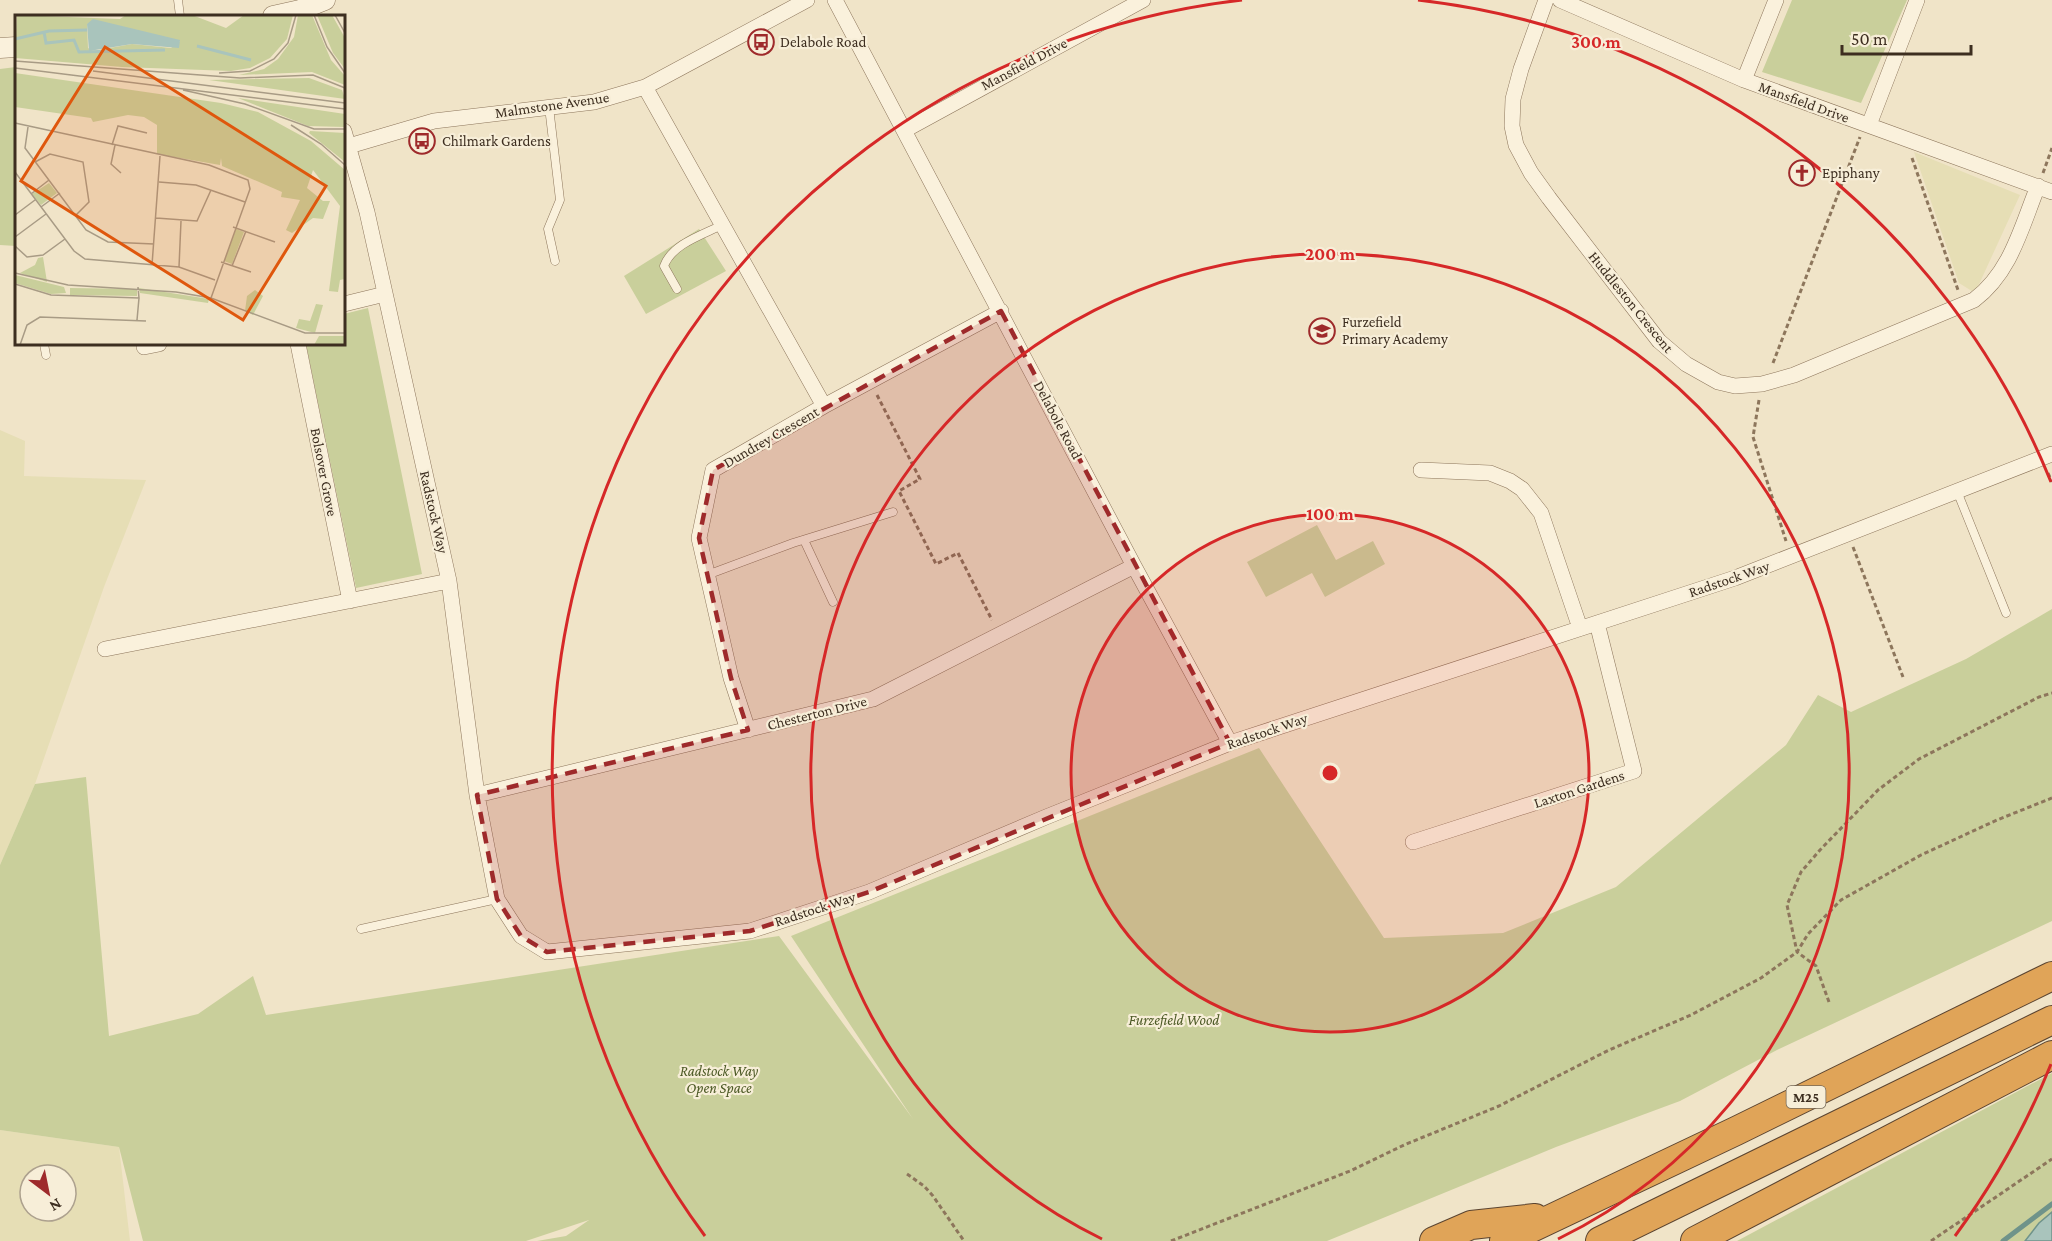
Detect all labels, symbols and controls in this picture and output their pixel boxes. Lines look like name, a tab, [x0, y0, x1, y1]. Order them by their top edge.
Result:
inset map	[15, 15, 345, 345]
scale bar	[1842, 18, 1971, 56]
bus stop icon: Delabole Road	[746, 27, 776, 57]
text: 50 m	[1851, 29, 1888, 49]
text: 300 m	[1571, 32, 1621, 52]
place label: Delabole Road	[780, 34, 866, 50]
street label: Mansfield Drive	[978, 34, 1070, 93]
street label: Mansfield Drive	[1757, 78, 1852, 126]
street label: Malmstone Avenue	[494, 89, 611, 121]
bus stop icon: Chilmark Gardens	[407, 126, 437, 156]
place label: Chilmark Gardens	[442, 133, 551, 149]
church icon: Epiphany	[1787, 158, 1817, 188]
place label: Epiphany	[1822, 165, 1880, 182]
text: 200 m	[1305, 244, 1356, 264]
street label: Huddleston Crescent	[1585, 248, 1677, 357]
place label: Furzefield Primary Academy	[1342, 314, 1448, 348]
school or university icon: Furzefield Primary Academy	[1307, 316, 1337, 346]
street label: Delabole Road	[1031, 378, 1085, 462]
street label: Dundrey Crescent	[721, 403, 823, 472]
street label: Bolsover Grove	[308, 426, 340, 518]
street label: Radstock Way	[416, 469, 451, 555]
text: 100 m	[1306, 504, 1354, 524]
street label: Radstock Way	[1687, 558, 1772, 601]
street label: Chesterton Drive	[766, 693, 869, 733]
street label: Radstock Way	[1225, 710, 1310, 753]
centre of rings	[1320, 763, 1340, 783]
street label: Laxton Gardens	[1532, 767, 1626, 811]
street label: Radstock Way	[772, 888, 858, 931]
park label: Furzefield Wood	[1129, 1012, 1220, 1029]
park label: Radstock Way Open Space	[680, 1063, 758, 1097]
road number: M25	[1786, 1086, 1826, 1108]
north arrow	[18, 1163, 78, 1223]
text: N	[46, 1195, 65, 1215]

